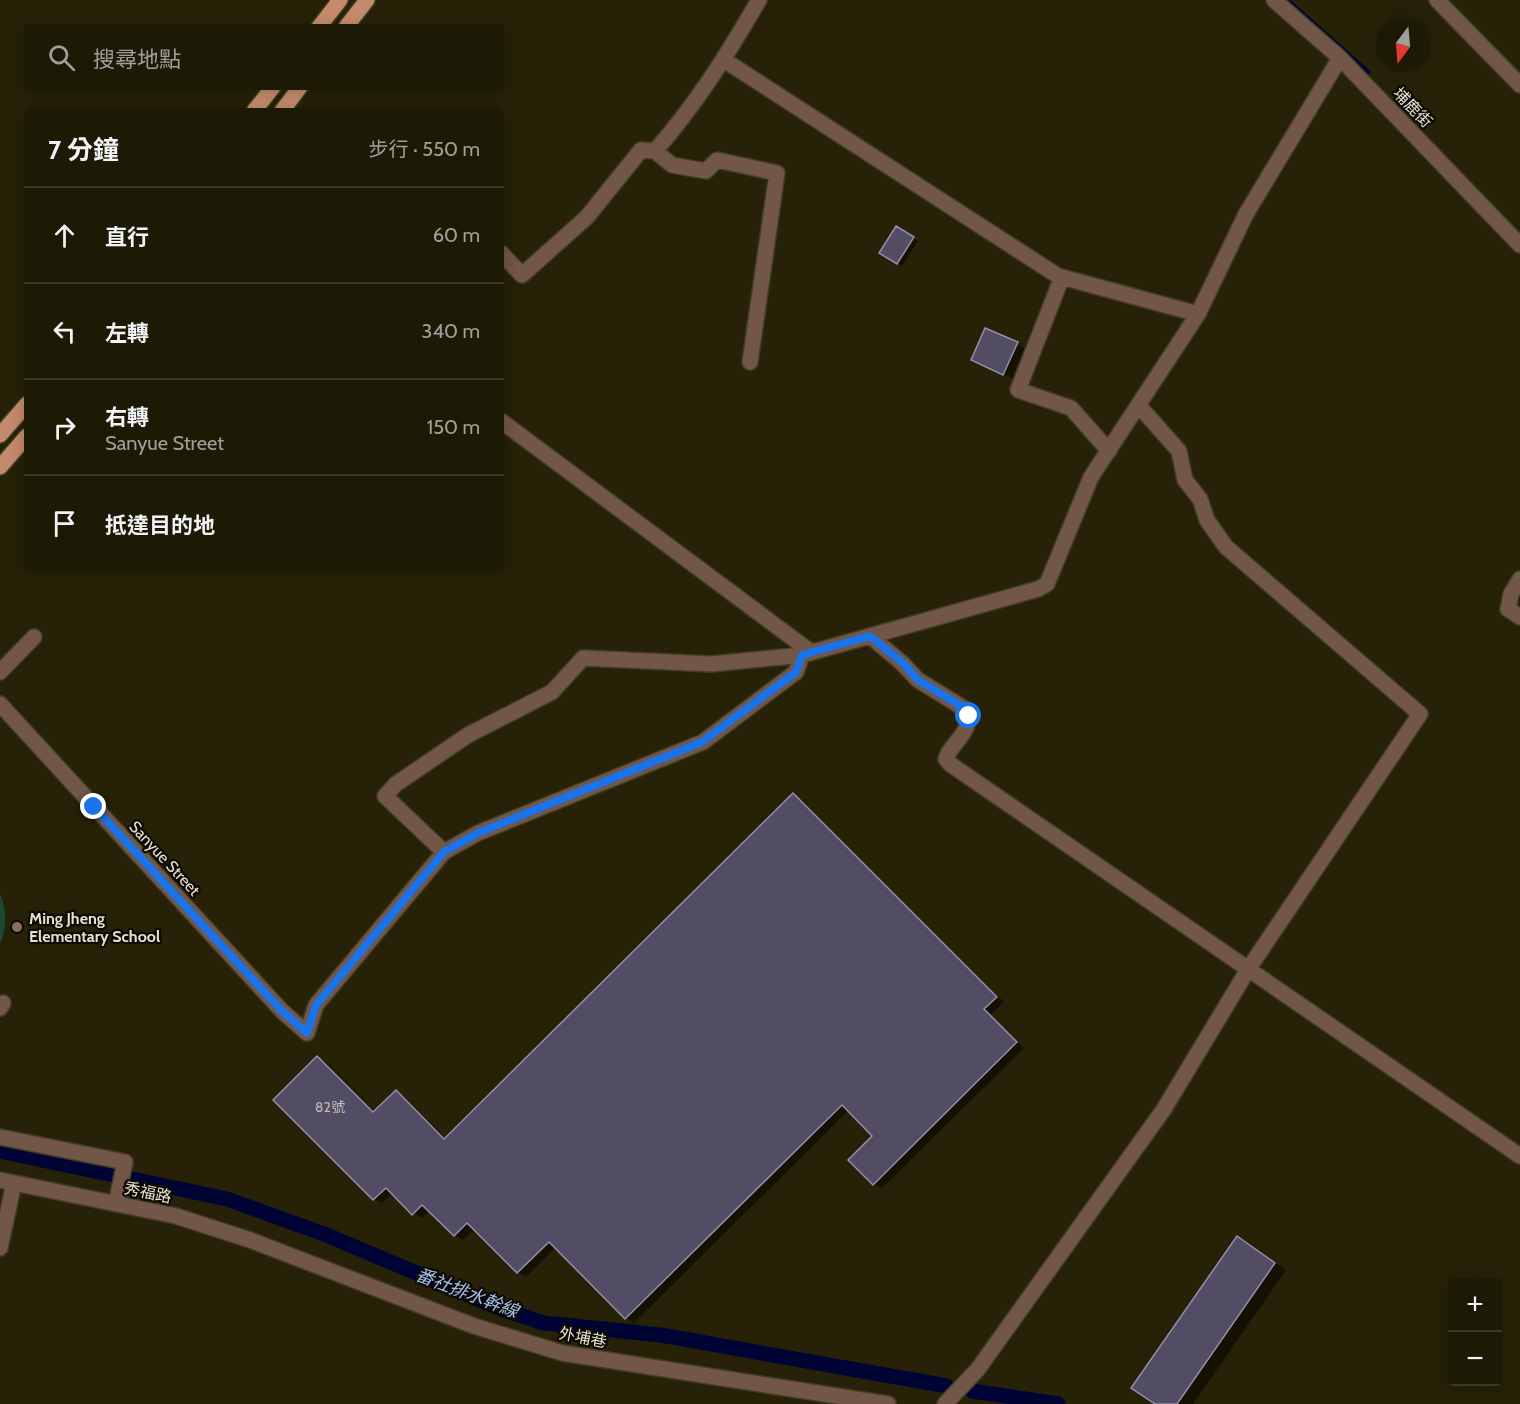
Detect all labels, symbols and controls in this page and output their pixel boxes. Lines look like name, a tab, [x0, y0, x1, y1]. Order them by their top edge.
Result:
north arrow	[1376, 18, 1430, 72]
search box	[24, 24, 504, 90]
icon: search	[45, 41, 78, 74]
text: 搜尋地點	[93, 46, 181, 73]
street label: 埔鹿街	[1389, 83, 1436, 131]
text: 7 分鐘	[48, 134, 119, 166]
text: 步行 · 550 m	[369, 137, 480, 161]
icon: ahead	[48, 219, 81, 252]
text: 60 m	[433, 223, 480, 247]
text: 直行	[105, 224, 149, 251]
icon: left	[48, 315, 81, 348]
text: 340 m	[422, 319, 480, 343]
text: 左轉	[105, 320, 149, 347]
text: 右轉	[105, 404, 149, 431]
icon: right	[48, 411, 81, 444]
text: 150 m	[427, 415, 480, 439]
text: Sanyue Street	[105, 431, 224, 455]
icon: arrive	[48, 507, 81, 540]
text: 抵達目的地	[105, 512, 215, 539]
route start	[955, 702, 981, 728]
route end	[80, 793, 106, 819]
street label: Sanyue Street	[125, 817, 204, 900]
place label: Ming Jheng Elementary School	[29, 909, 160, 946]
marker: Ming Jheng Elementary School	[10, 920, 24, 934]
house number: 82號	[315, 1098, 345, 1116]
street label: 秀福路	[122, 1178, 173, 1207]
water label: 番社排水幹線	[413, 1263, 523, 1323]
map controls	[1448, 1278, 1502, 1386]
button: +	[1448, 1278, 1502, 1332]
street label: 外埔巷	[558, 1324, 608, 1351]
button: −	[1448, 1332, 1502, 1386]

